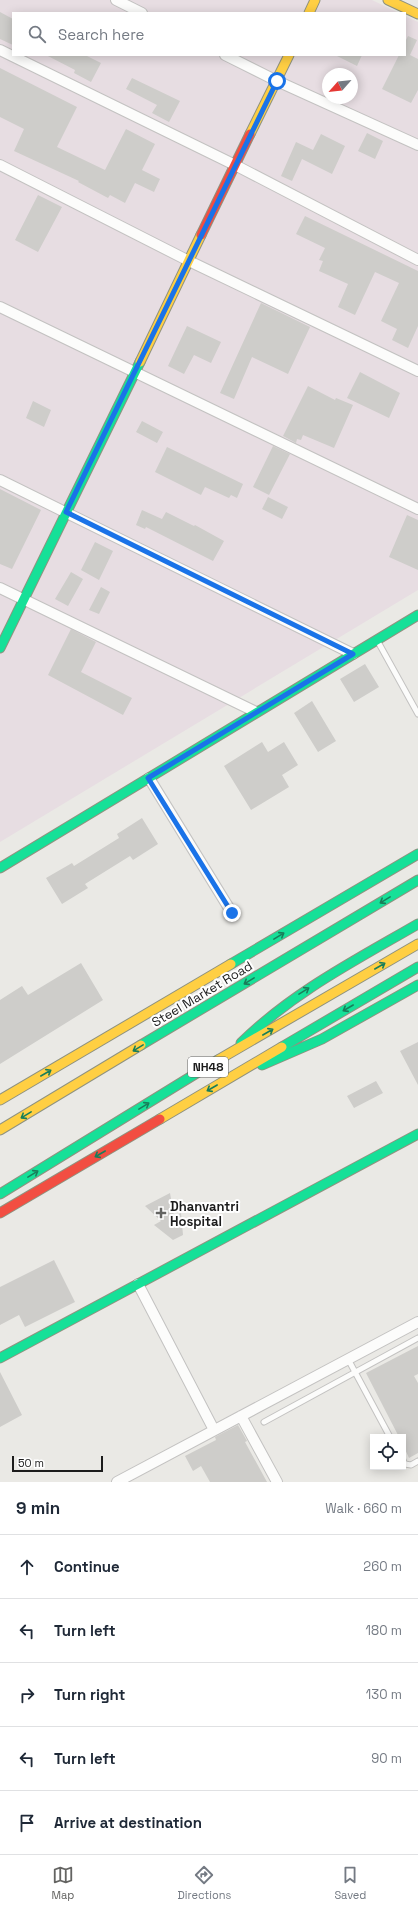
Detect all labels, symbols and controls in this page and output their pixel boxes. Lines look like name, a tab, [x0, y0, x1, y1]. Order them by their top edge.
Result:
search box	[12, 12, 406, 56]
icon: search	[26, 23, 48, 45]
text: Search here	[58, 25, 144, 44]
north arrow	[322, 68, 358, 104]
route start	[268, 72, 286, 90]
one-way arrow	[379, 896, 391, 904]
route end	[223, 904, 241, 922]
one-way arrow	[273, 932, 285, 940]
street label: Steel Market Road	[149, 957, 255, 1031]
one-way arrow	[374, 962, 386, 970]
one-way arrow	[243, 978, 255, 986]
one-way arrow	[298, 987, 309, 995]
one-way arrow	[342, 1005, 354, 1013]
one-way arrow	[262, 1027, 274, 1035]
one-way arrow	[132, 1045, 144, 1053]
road number: NH48	[188, 1057, 228, 1077]
one-way arrow	[40, 1068, 52, 1076]
one-way arrow	[206, 1085, 218, 1093]
one-way arrow	[138, 1102, 149, 1110]
one-way arrow	[20, 1111, 32, 1119]
one-way arrow	[94, 1150, 106, 1158]
one-way arrow	[27, 1169, 39, 1177]
place label: Dhanvantri Hospital	[170, 1198, 239, 1230]
marker: Dhanvantri Hospital	[155, 1207, 167, 1219]
map controls	[370, 1434, 406, 1470]
button: locate	[370, 1434, 406, 1470]
scale bar	[12, 1454, 103, 1473]
text: 50 m	[18, 1456, 44, 1470]
text: 9 min	[16, 1497, 60, 1519]
text: Walk · 660 m	[325, 1500, 402, 1517]
icon: ahead	[16, 1556, 38, 1578]
text: Continue	[54, 1557, 120, 1576]
text: 260 m	[363, 1558, 402, 1575]
icon: left	[16, 1620, 38, 1642]
text: Turn left	[54, 1621, 116, 1640]
text: 180 m	[366, 1622, 402, 1639]
icon: right	[16, 1684, 38, 1706]
text: Turn right	[54, 1685, 125, 1704]
text: 130 m	[366, 1686, 402, 1703]
icon: left	[16, 1748, 38, 1770]
text: Turn left	[54, 1749, 116, 1768]
text: 90 m	[371, 1750, 402, 1767]
icon: arrive	[16, 1812, 38, 1834]
text: Arrive at destination	[54, 1813, 202, 1832]
tab: Map	[52, 1864, 74, 1902]
tab: Directions	[177, 1864, 231, 1902]
tab: Saved	[334, 1864, 366, 1902]

